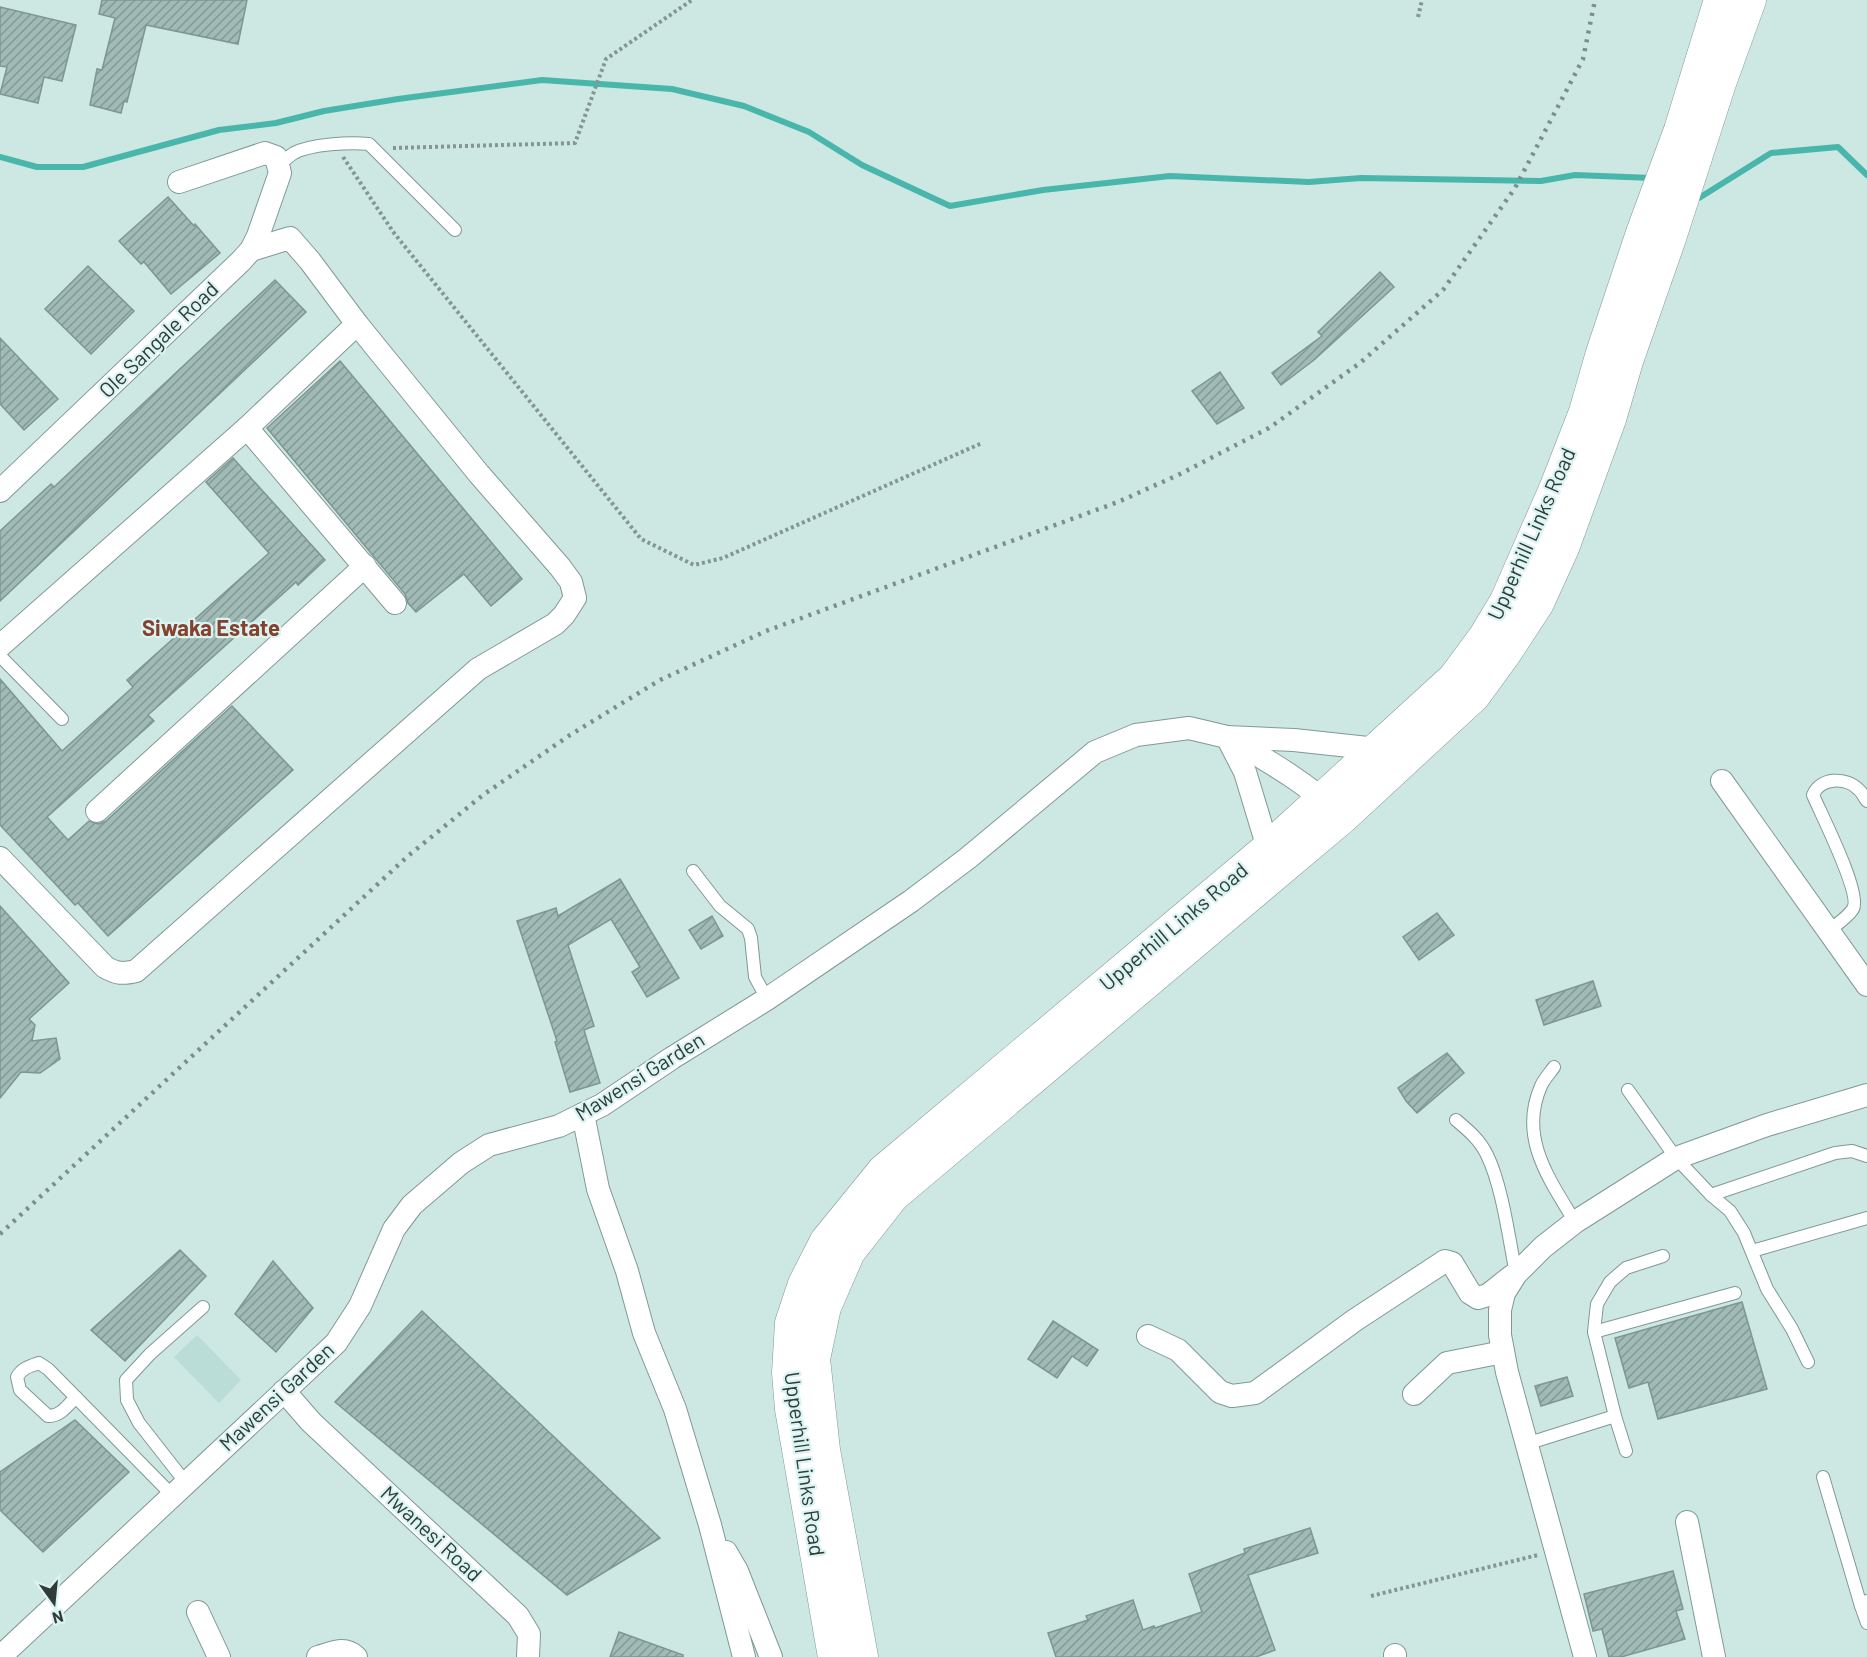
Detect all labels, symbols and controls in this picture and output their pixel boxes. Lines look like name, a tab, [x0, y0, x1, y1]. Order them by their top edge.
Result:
street label: Ole Sangale Road	[93, 276, 223, 402]
street label: Upperhill Links Road	[1481, 443, 1580, 623]
district label: Siwaka Estate	[142, 614, 280, 640]
street label: Upperhill Links Road	[1094, 857, 1252, 995]
street label: Mawensi Garden	[570, 1026, 708, 1125]
street label: Mawensi Garden	[213, 1336, 338, 1455]
street label: Upperhill Links Road	[780, 1370, 831, 1558]
street label: Mwanesi Road	[376, 1480, 488, 1586]
north arrow	[24, 1573, 84, 1633]
text: N	[50, 1607, 66, 1629]

